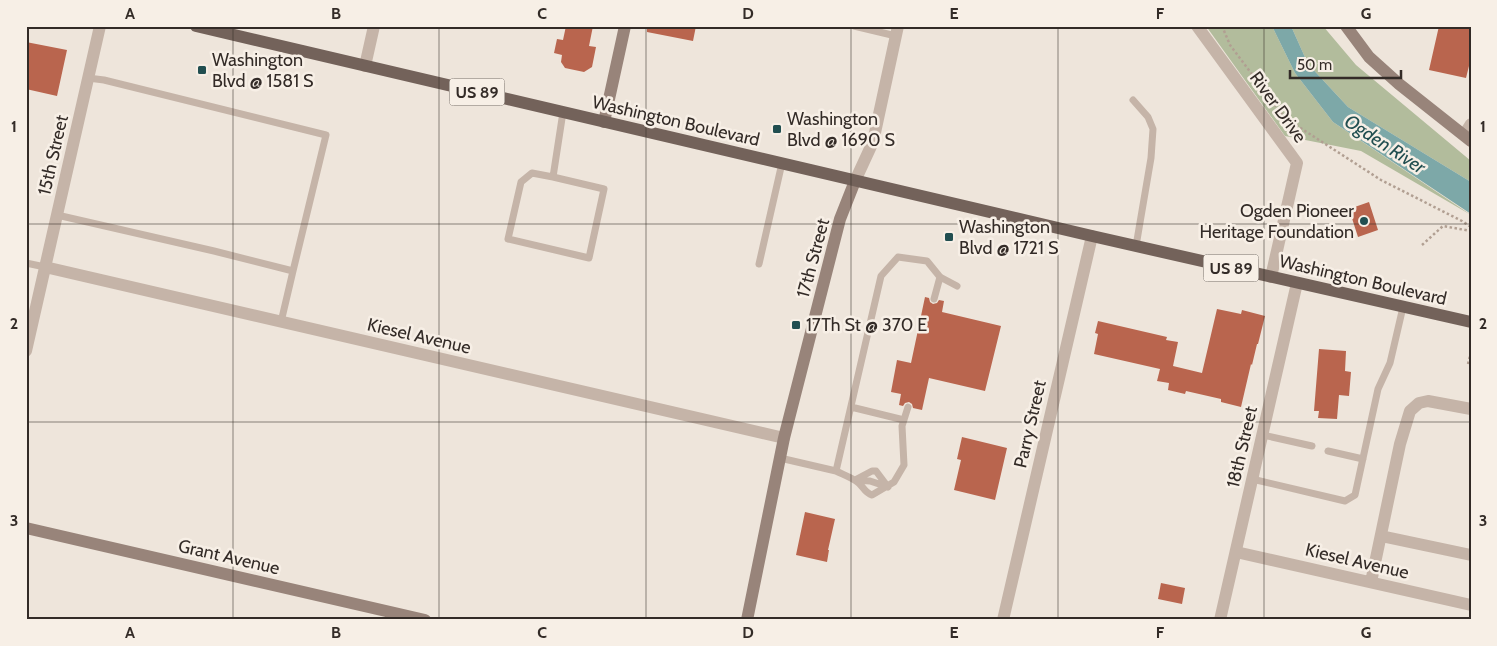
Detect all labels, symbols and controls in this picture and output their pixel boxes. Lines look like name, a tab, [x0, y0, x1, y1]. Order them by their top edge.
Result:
text: A	[125, 4, 135, 23]
text: B	[331, 4, 341, 23]
text: C	[537, 4, 547, 23]
text: D	[742, 4, 754, 23]
text: E	[949, 4, 959, 23]
text: F	[1156, 4, 1165, 23]
text: G	[1361, 4, 1371, 23]
scale bar	[1290, 48, 1401, 80]
place label: Washington Blvd @ 1581 S	[212, 49, 314, 92]
text: 50 m	[1297, 56, 1332, 74]
marker: Washington Blvd @ 1581 S	[196, 64, 208, 76]
street label: River Drive	[1245, 67, 1311, 147]
road number: US 89	[450, 78, 504, 105]
street label: Washington Boulevard	[590, 91, 762, 151]
place label: Washington Blvd @ 1690 S	[787, 108, 895, 151]
water label: Ogden River	[1340, 109, 1431, 179]
street label: 15th Street	[33, 113, 73, 197]
text: 1	[11, 117, 17, 136]
text: 1	[1480, 117, 1486, 136]
marker: Washington Blvd @ 1690 S	[771, 123, 783, 135]
place label: Ogden Pioneer Heritage Foundation	[1200, 200, 1354, 243]
marker: Ogden Pioneer Heritage Foundation	[1358, 215, 1370, 227]
street label: 17th Street	[792, 216, 834, 300]
place label: Washington Blvd @ 1721 S	[959, 216, 1058, 259]
marker: Washington Blvd @ 1721 S	[943, 231, 955, 243]
street label: Washington Boulevard	[1277, 250, 1449, 310]
road number: US 89	[1204, 254, 1258, 282]
street label: Kiesel Avenue	[365, 313, 473, 359]
text: 2	[10, 314, 18, 333]
place label: 17Th St @ 370 E	[806, 314, 927, 336]
text: 2	[1479, 314, 1487, 333]
marker: 17Th St @ 370 E	[790, 319, 802, 331]
street label: Parry Street	[1009, 378, 1051, 470]
street label: 18th Street	[1222, 404, 1262, 490]
text: 3	[10, 511, 18, 530]
text: 3	[1479, 511, 1487, 530]
street label: Grant Avenue	[176, 535, 282, 579]
street label: Kiesel Avenue	[1303, 538, 1411, 584]
text: A	[125, 623, 135, 642]
text: B	[331, 623, 341, 642]
text: C	[537, 623, 547, 642]
text: D	[742, 623, 754, 642]
text: E	[949, 623, 959, 642]
text: F	[1156, 623, 1165, 642]
text: G	[1361, 623, 1371, 642]

